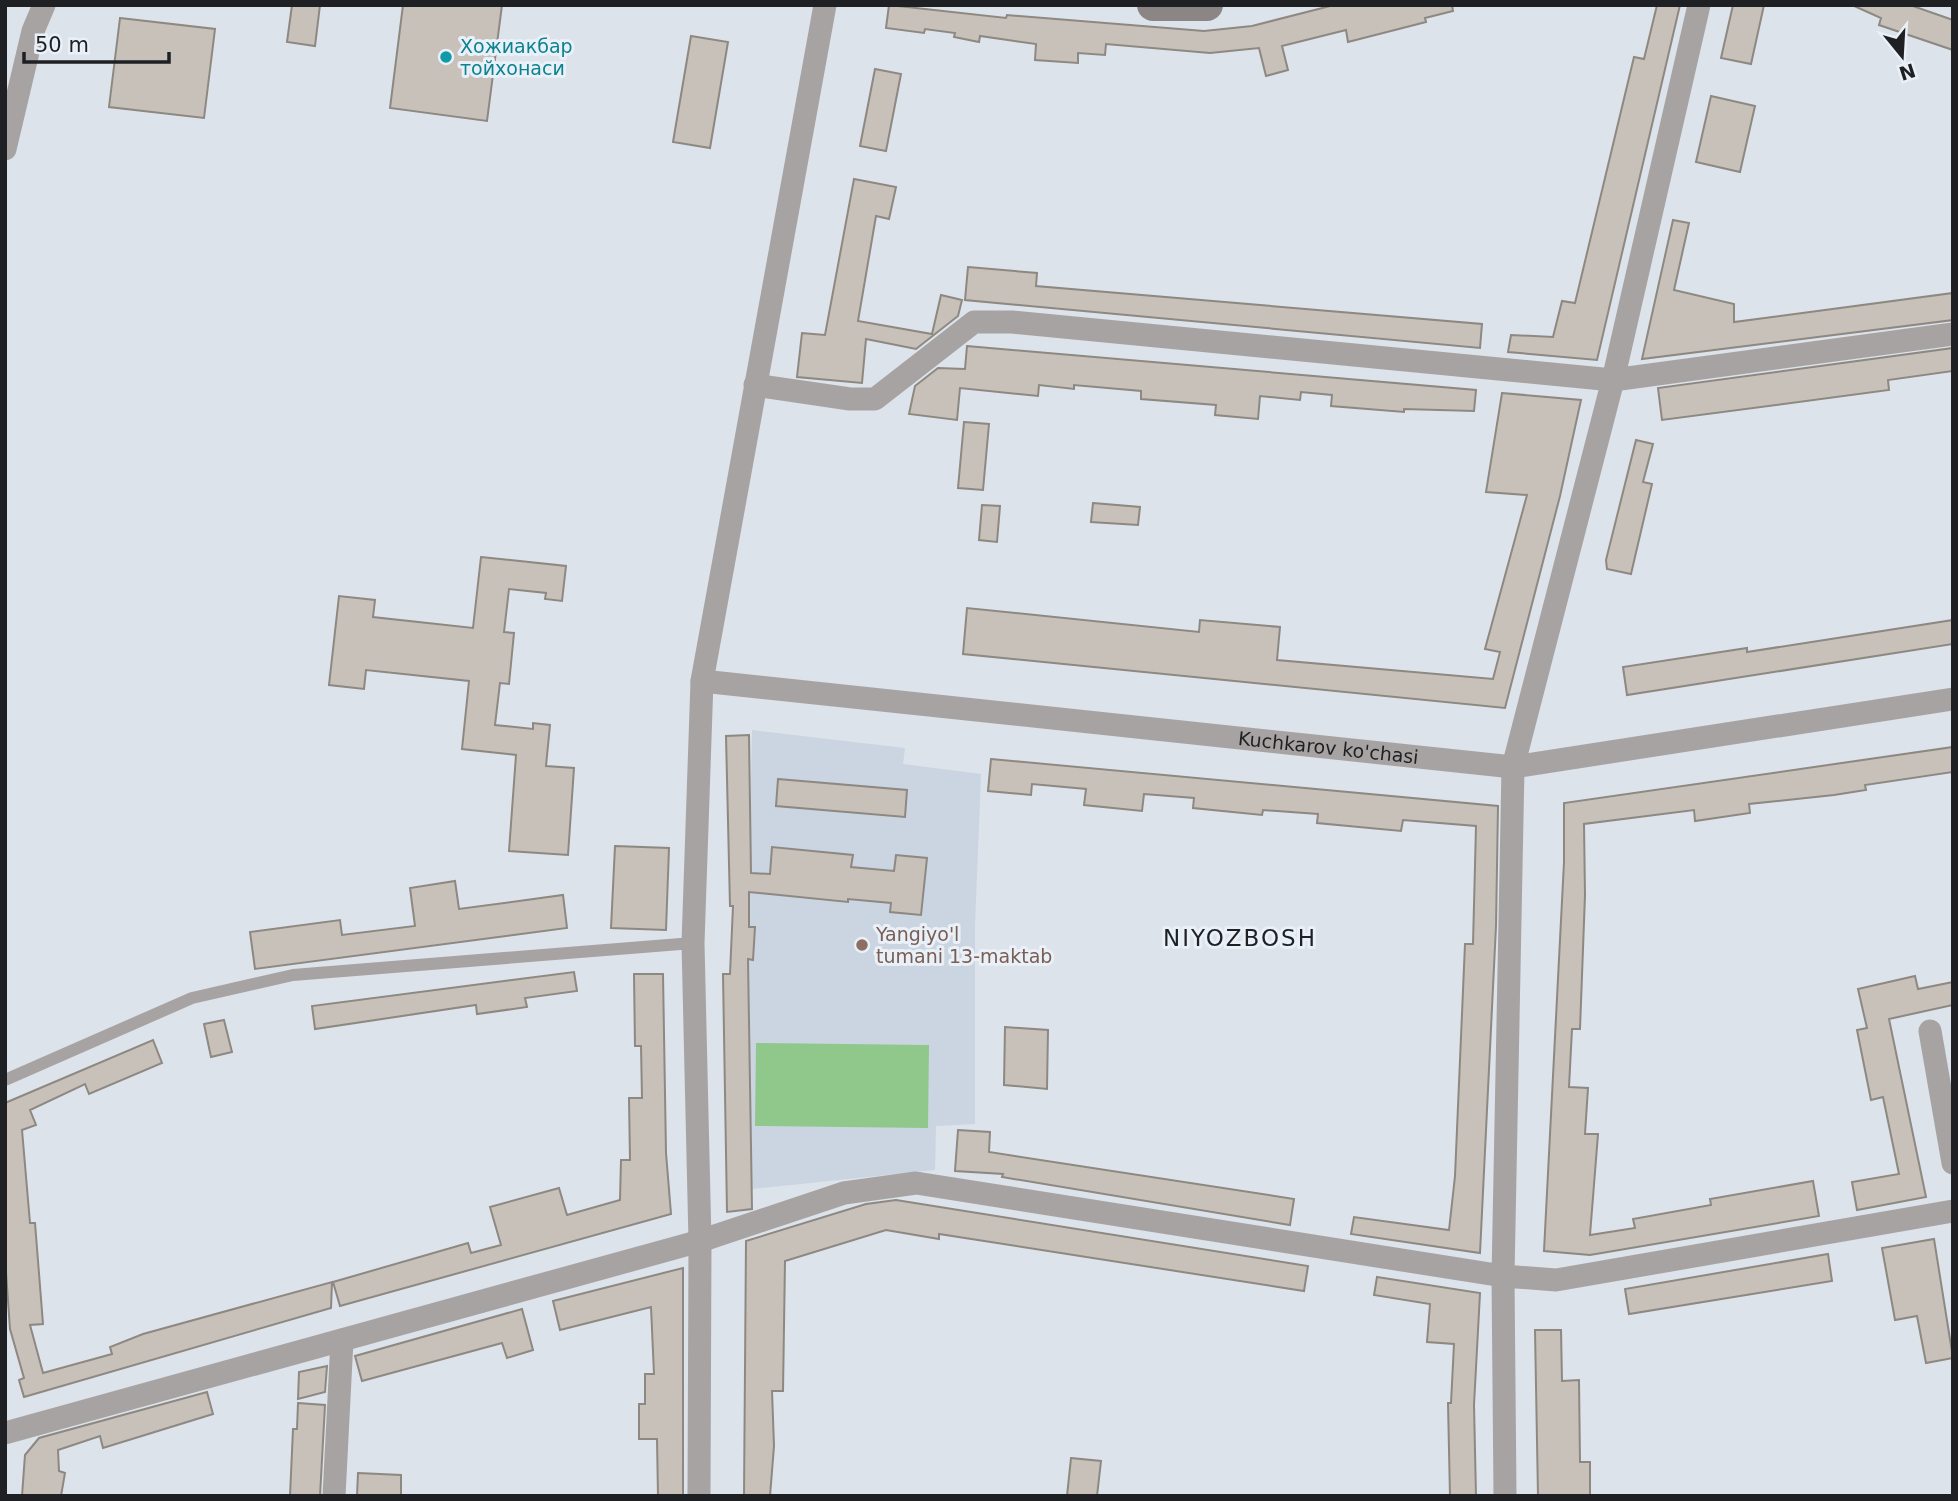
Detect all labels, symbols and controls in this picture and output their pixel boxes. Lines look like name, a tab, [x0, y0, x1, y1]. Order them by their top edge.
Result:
scale bar	[24, 21, 170, 65]
north arrow	[1867, 21, 1937, 91]
text: 50 m	[35, 33, 89, 57]
place label: Хожиакбар тойхонаси	[460, 35, 573, 79]
marker: Хожиакбар тойхонаси	[438, 49, 454, 65]
text: N	[1896, 59, 1918, 85]
street label: Kuchkarov ko'chasi	[1237, 727, 1420, 768]
place label: Yangiyo'l tumani 13-maktab	[875, 923, 1052, 967]
district label: NIYOZBOSH	[1163, 925, 1317, 951]
marker: Yangiyo'l tumani 13-maktab	[854, 937, 870, 953]

